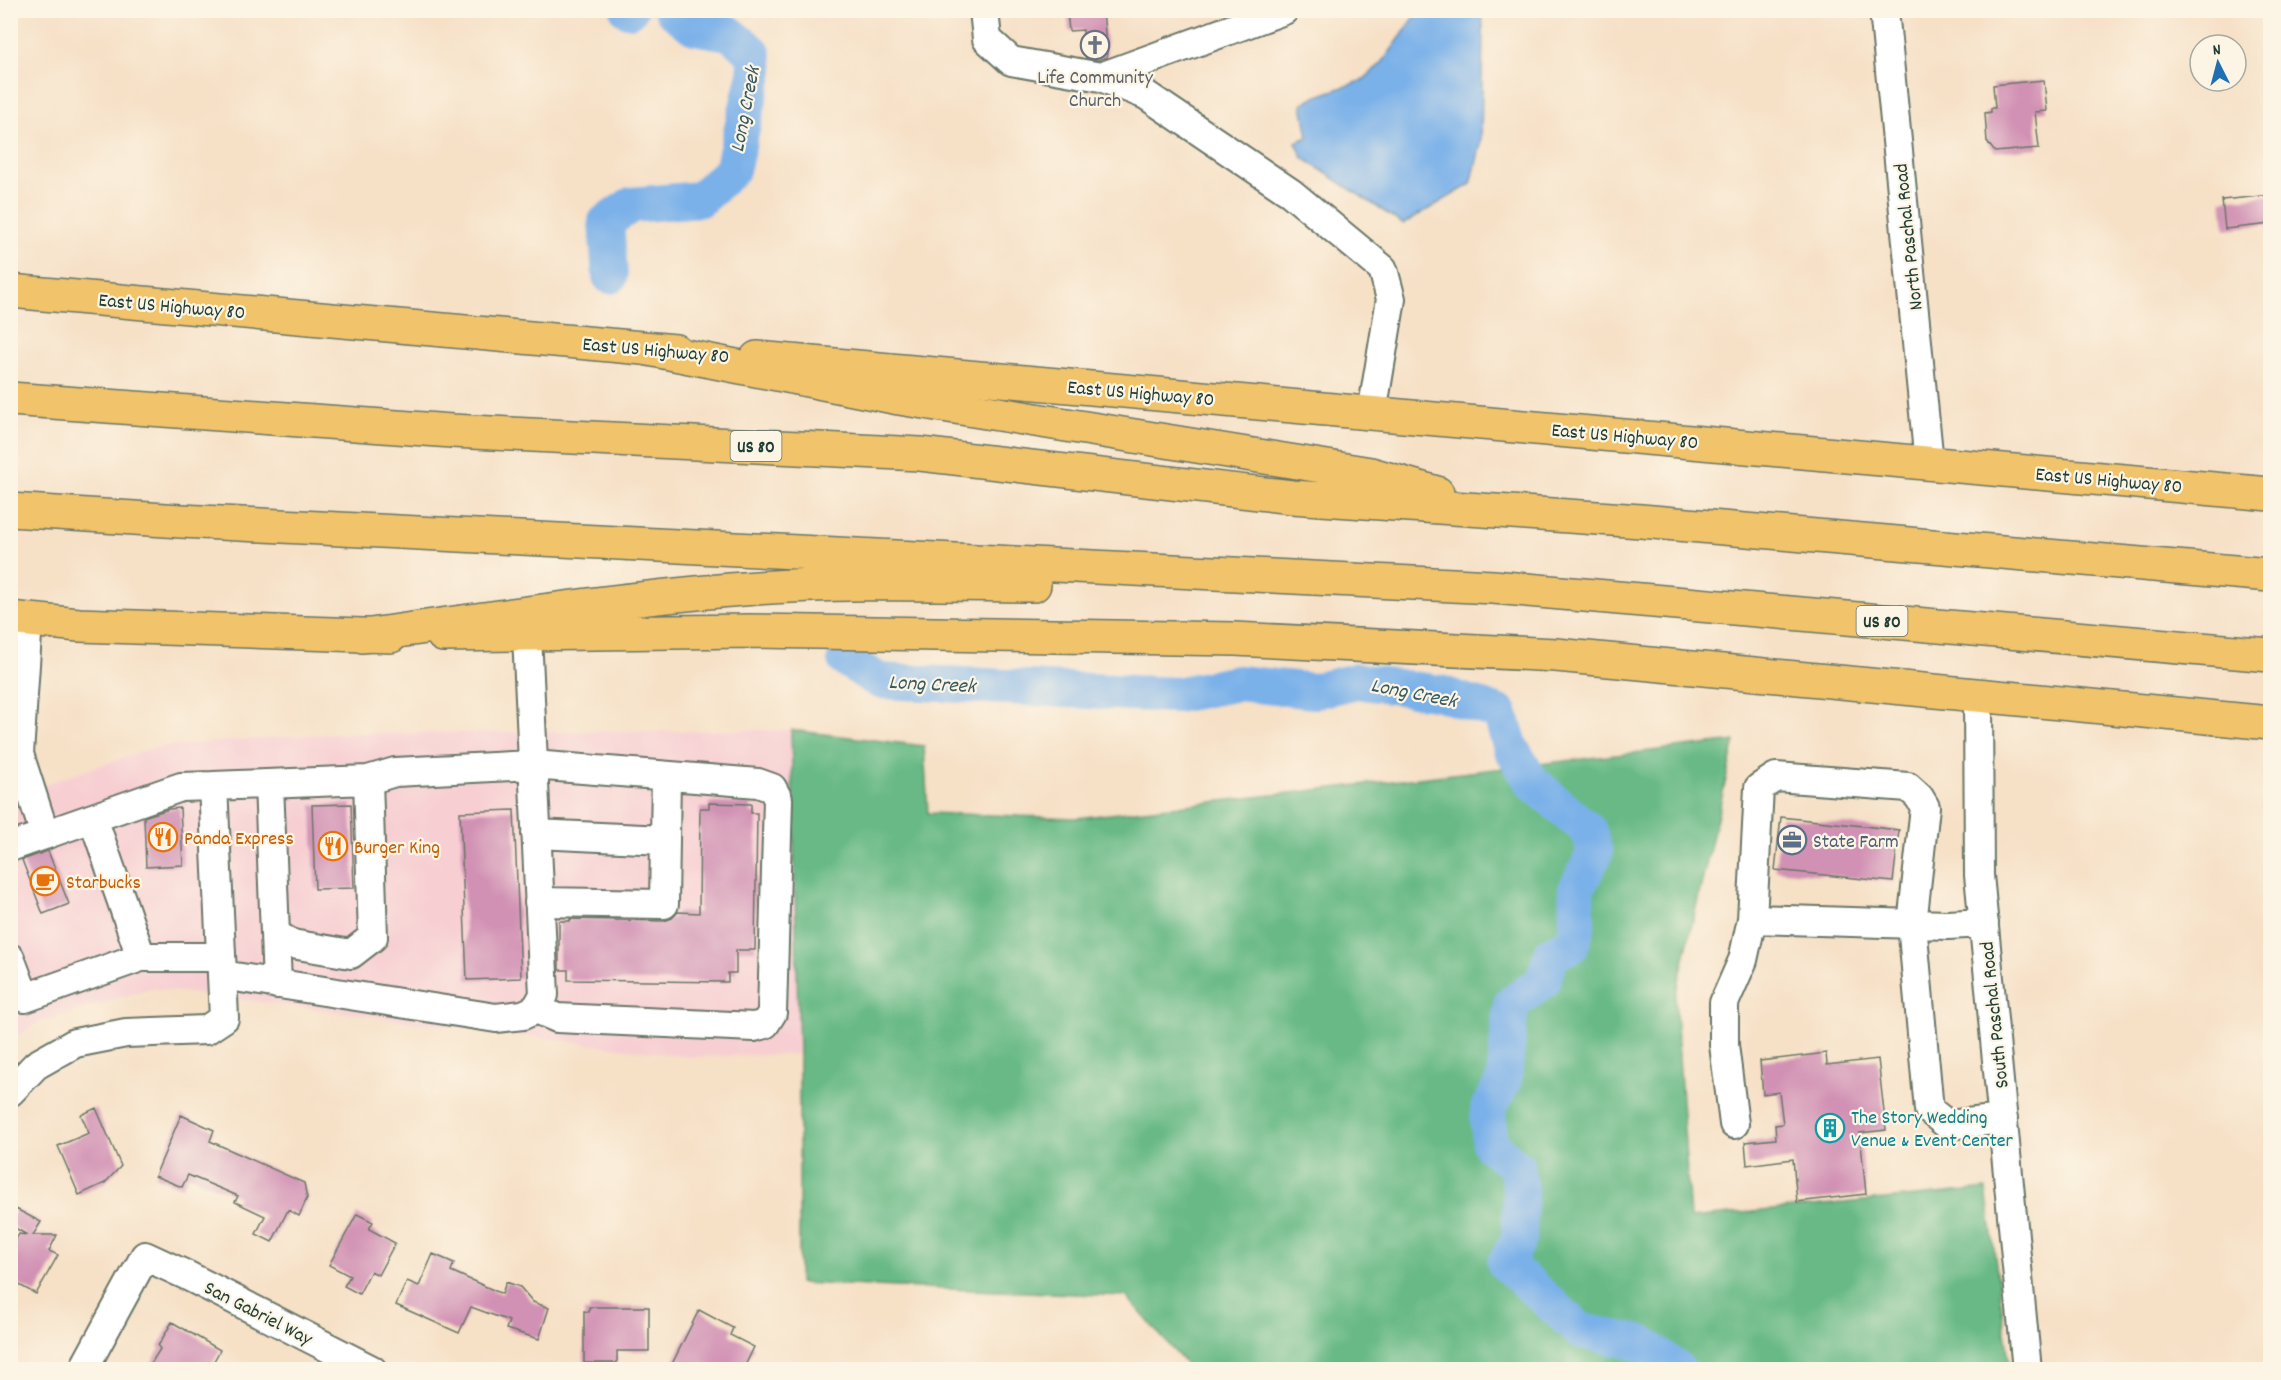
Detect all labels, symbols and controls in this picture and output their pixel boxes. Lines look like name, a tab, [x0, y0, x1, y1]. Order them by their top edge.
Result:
church icon: Life Community Church	[1079, 29, 1111, 61]
north arrow	[2188, 33, 2248, 93]
text: N	[2212, 39, 2222, 62]
water label: Long Creek	[724, 62, 770, 155]
place label: Life Community Church	[1037, 65, 1154, 116]
street label: North Paschal Road	[1888, 162, 1932, 312]
street label: East US Highway 80	[97, 288, 246, 328]
street label: East US Highway 80	[581, 332, 730, 372]
street label: East US Highway 80	[1066, 375, 1215, 415]
street label: East US Highway 80	[1550, 418, 1699, 458]
road number: US 80	[730, 431, 782, 461]
street label: East US Highway 80	[2034, 462, 2183, 502]
road number: US 80	[1856, 606, 1908, 636]
water label: Long Creek	[888, 669, 978, 703]
water label: Long Creek	[1368, 672, 1461, 718]
restaurant icon: Panda Express	[147, 821, 179, 853]
office icon: State Farm	[1776, 824, 1808, 856]
place label: Panda Express	[184, 826, 294, 854]
place label: State Farm	[1813, 829, 1899, 857]
restaurant icon: Burger King	[317, 830, 349, 862]
place label: Burger King	[354, 835, 440, 863]
cafe icon: Starbucks	[29, 865, 61, 897]
place label: Starbucks	[66, 870, 141, 898]
street label: South Paschal Road	[1974, 940, 2018, 1090]
place label: The Story Wedding Venue & Event Center	[1851, 1105, 2014, 1156]
building icon: The Story Wedding Venue & Event Center	[1814, 1112, 1846, 1144]
street label: San Gabriel Way	[199, 1275, 318, 1354]

